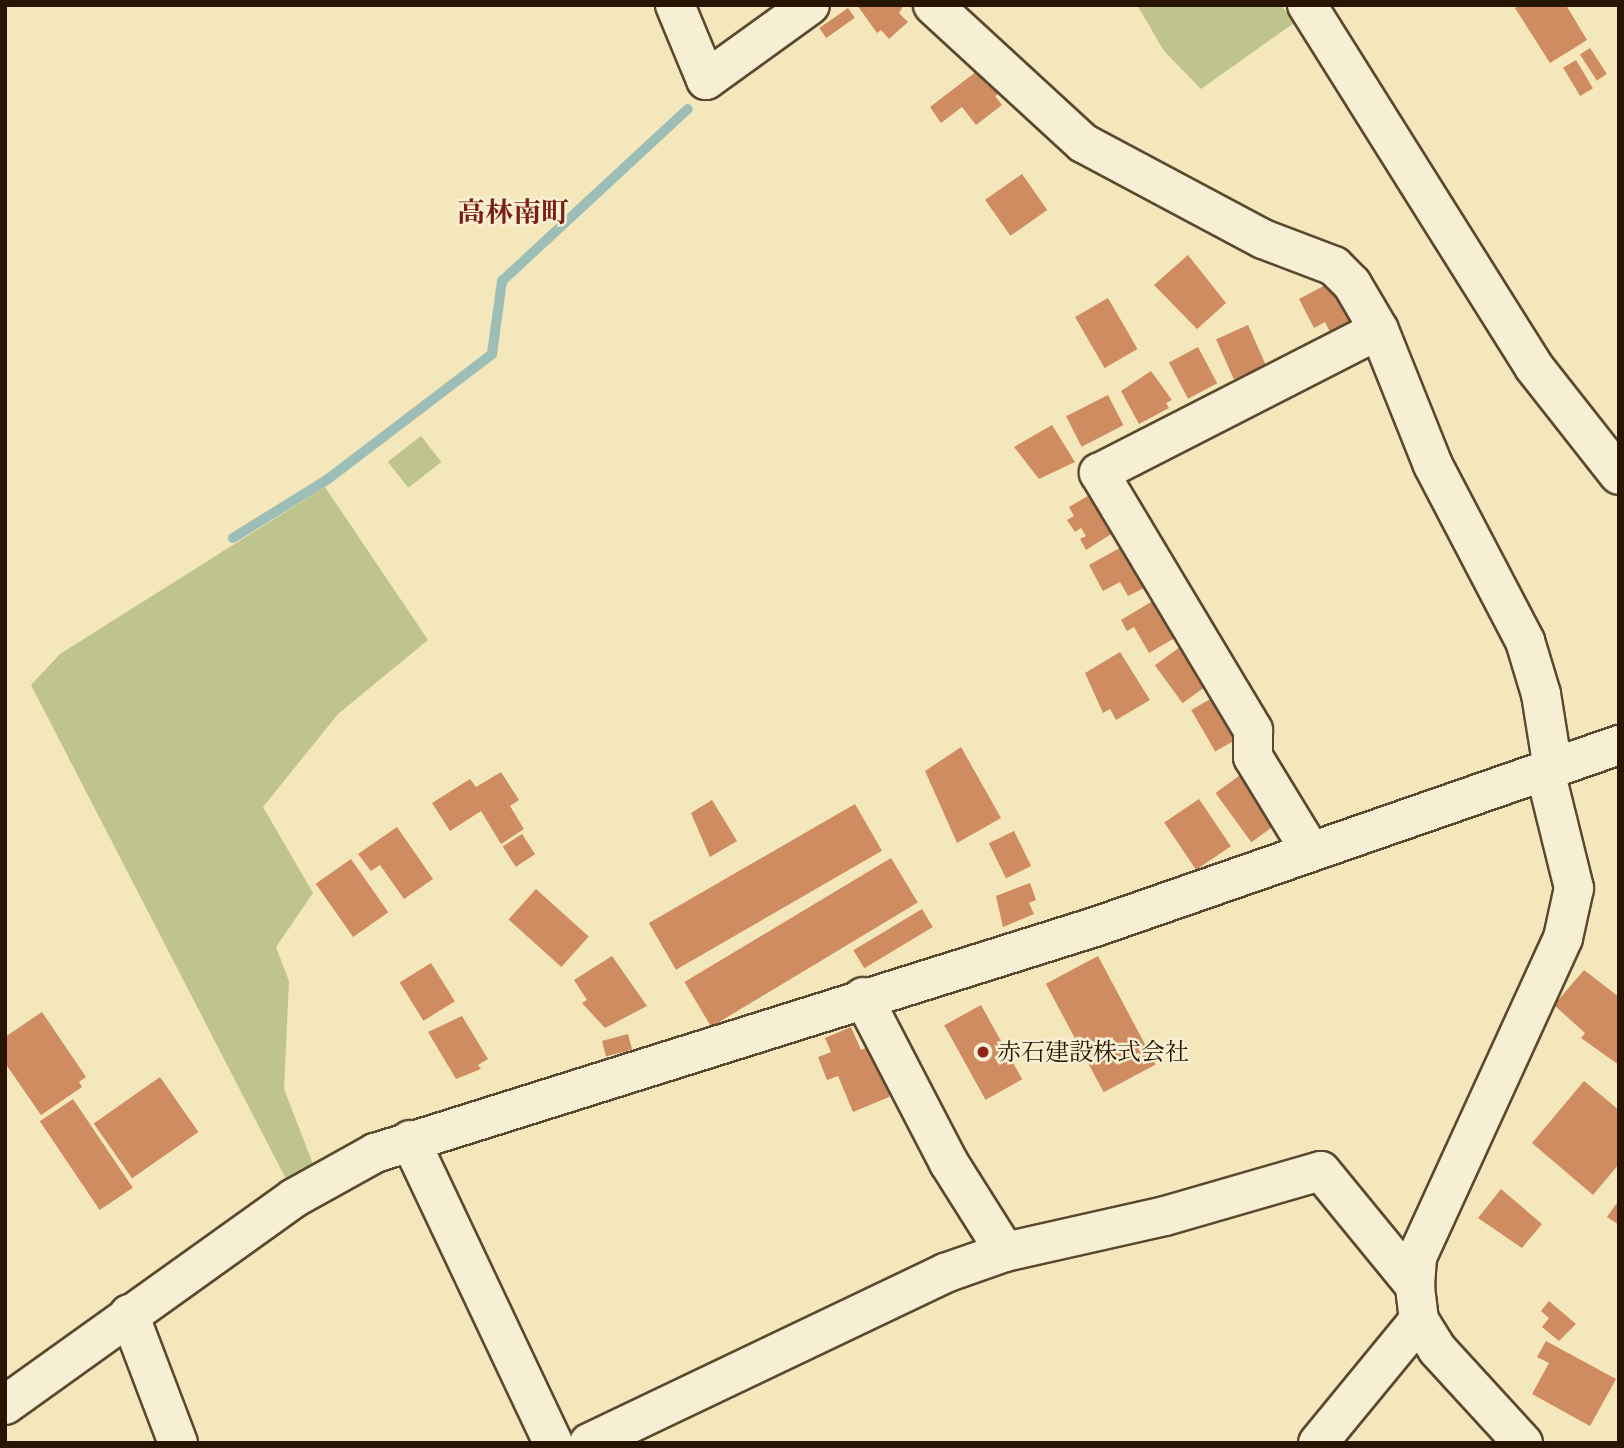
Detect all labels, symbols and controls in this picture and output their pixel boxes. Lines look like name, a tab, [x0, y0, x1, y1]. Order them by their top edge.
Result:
district label: 高林南町	[457, 195, 569, 229]
place label: 赤石建設株式会社	[997, 1038, 1189, 1066]
marker: 赤石建設株式会社	[975, 1044, 991, 1060]

